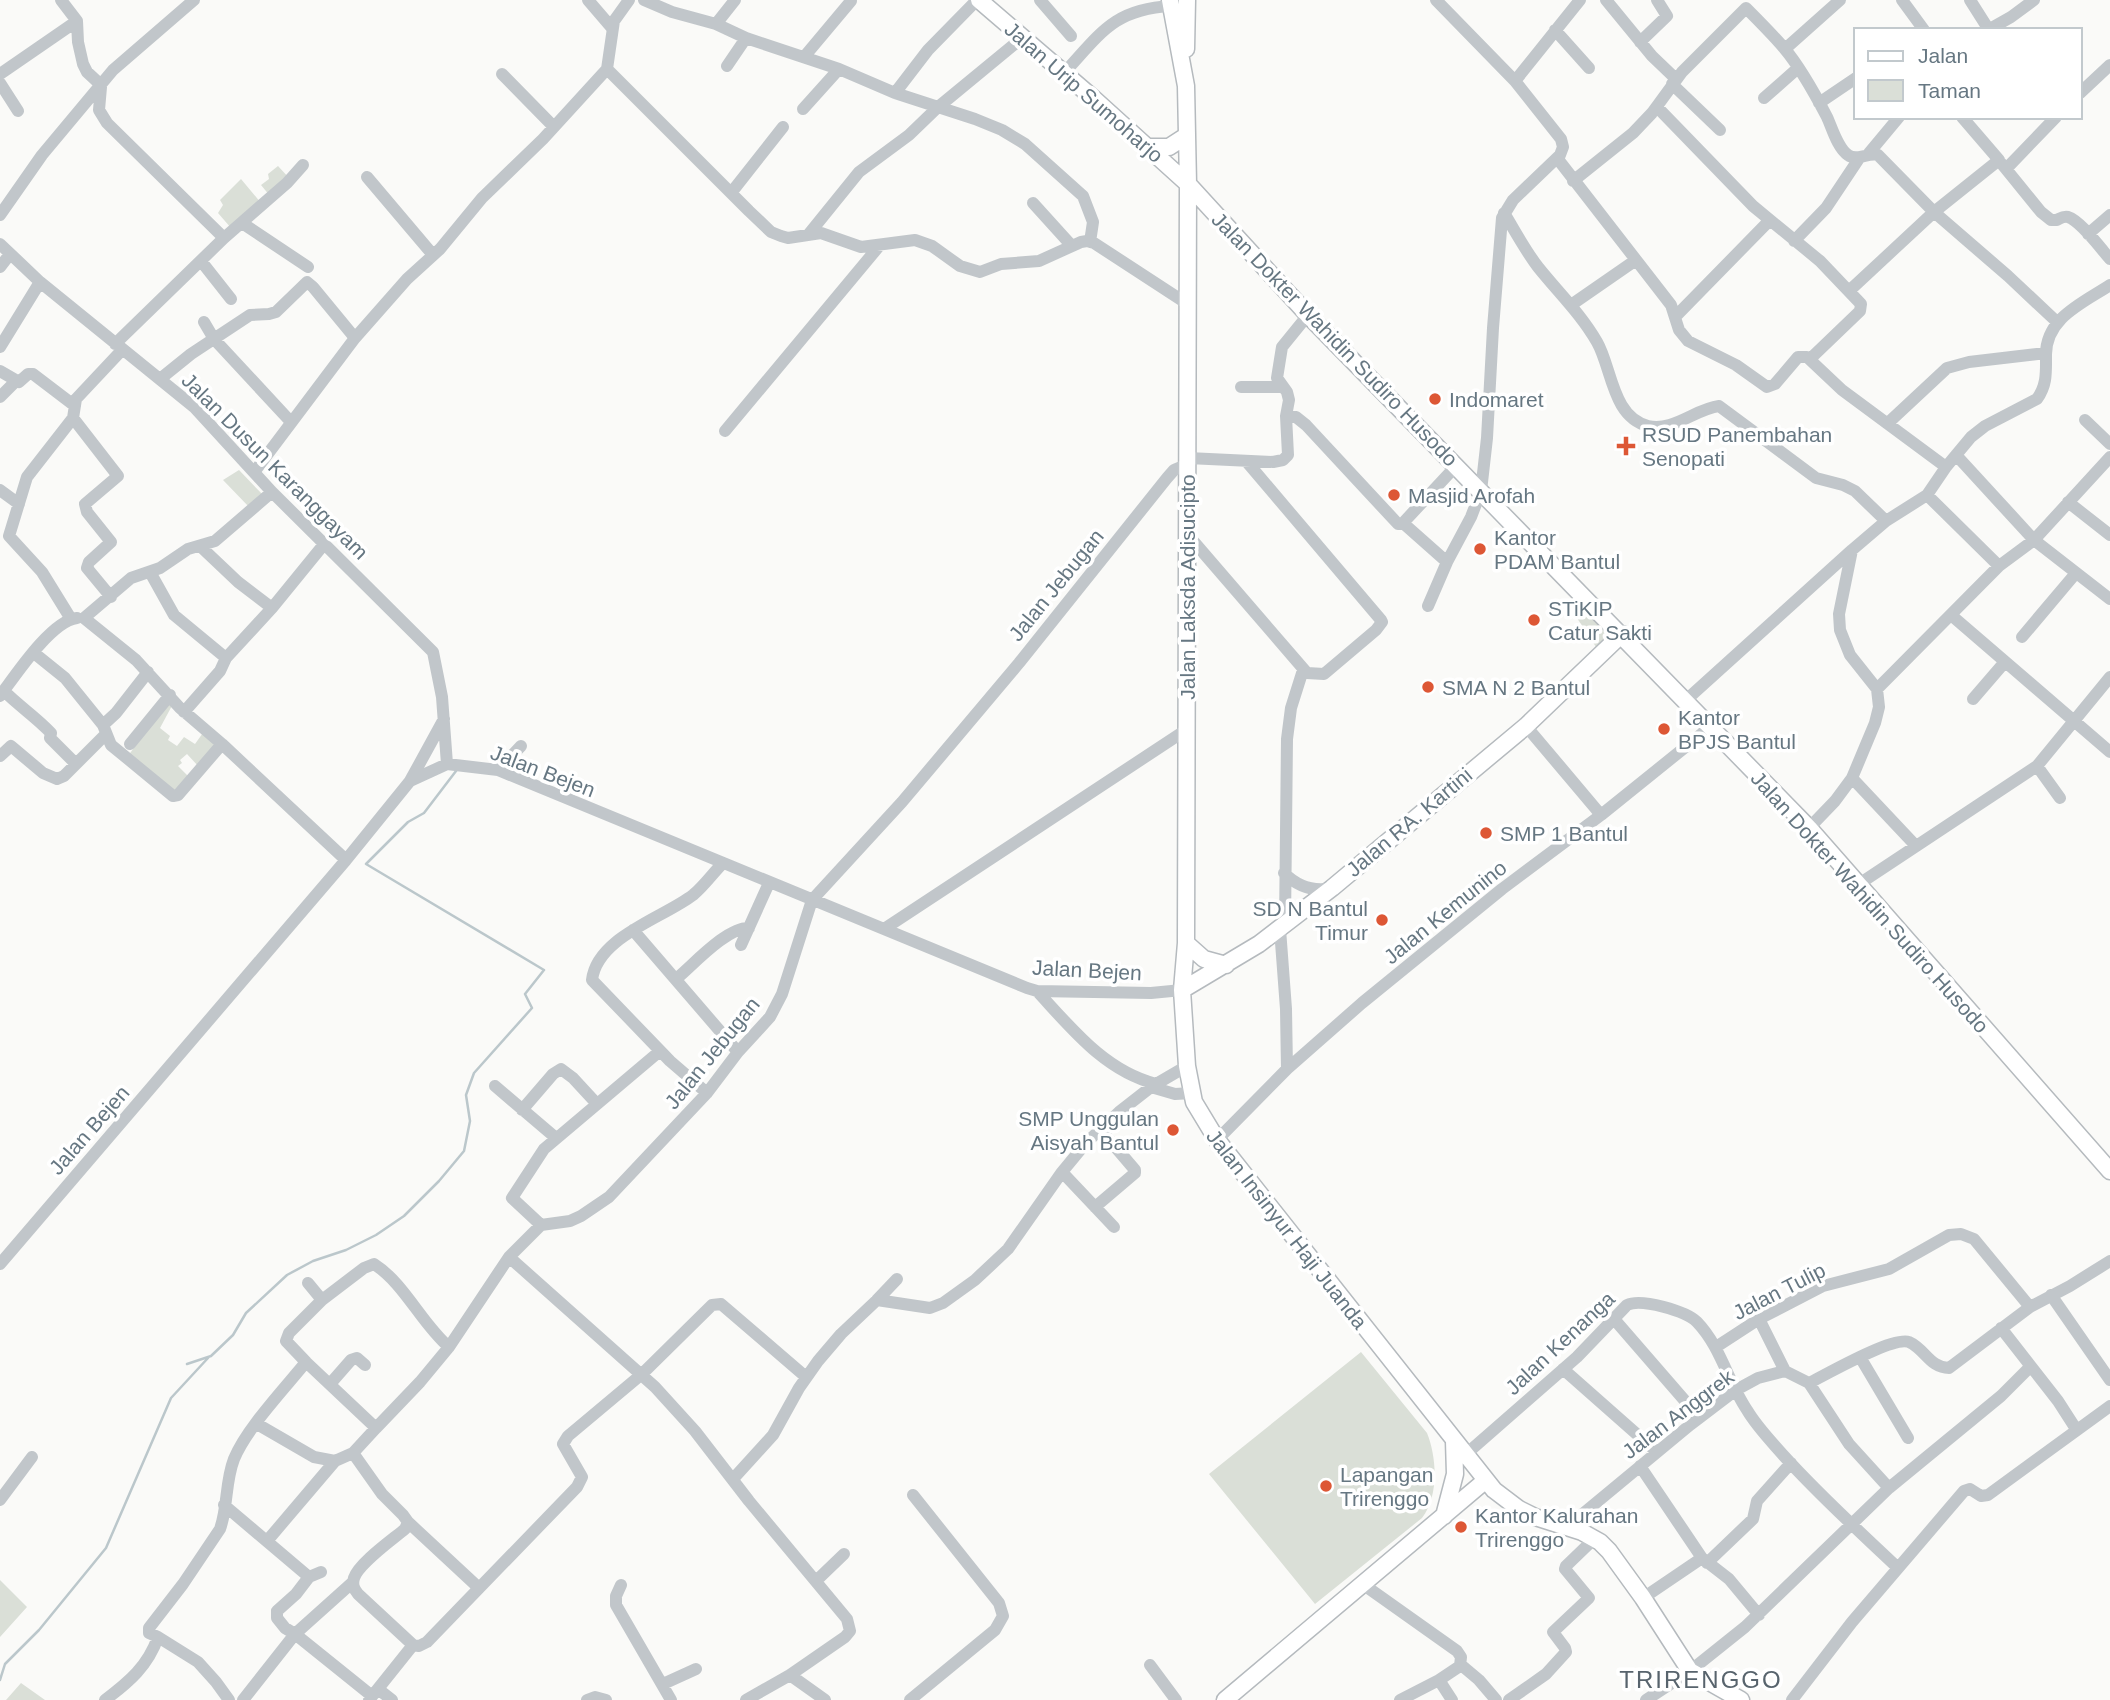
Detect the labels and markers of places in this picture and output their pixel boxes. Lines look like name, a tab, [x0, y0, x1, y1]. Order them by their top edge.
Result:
place label: Indomaret	[1449, 388, 1544, 411]
marker: Indomaret	[1427, 391, 1443, 407]
place label: RSUD Panembahan Senopati	[1642, 423, 1832, 470]
marker: RSUD Panembahan Senopati	[1616, 436, 1636, 456]
place label: Masjid Arofah	[1408, 484, 1535, 507]
marker: Masjid Arofah	[1386, 487, 1402, 503]
place label: Kantor PDAM Bantul	[1494, 526, 1620, 573]
marker: Kantor PDAM Bantul	[1472, 541, 1488, 557]
place label: STiKIP Catur Sakti	[1548, 597, 1652, 644]
marker: STiKIP Catur Sakti	[1526, 612, 1542, 628]
place label: SMA N 2 Bantul	[1442, 676, 1590, 699]
marker: SMA N 2 Bantul	[1420, 679, 1436, 695]
place label: Kantor BPJS Bantul	[1678, 706, 1796, 753]
marker: Kantor BPJS Bantul	[1656, 721, 1672, 737]
place label: SMP 1 Bantul	[1500, 822, 1628, 845]
marker: SMP 1 Bantul	[1478, 825, 1494, 841]
place label: SD N Bantul Timur	[1252, 897, 1368, 944]
marker: SD N Bantul Timur	[1374, 912, 1390, 928]
place label: SMP Unggulan Aisyah Bantul	[1018, 1107, 1159, 1154]
marker: SMP Unggulan Aisyah Bantul	[1165, 1122, 1181, 1138]
place label: Lapangan Trirenggo	[1340, 1463, 1433, 1510]
marker: Lapangan Trirenggo	[1318, 1478, 1334, 1494]
place label: Kantor Kalurahan Trirenggo	[1475, 1504, 1638, 1551]
marker: Kantor Kalurahan Trirenggo	[1453, 1519, 1469, 1535]

